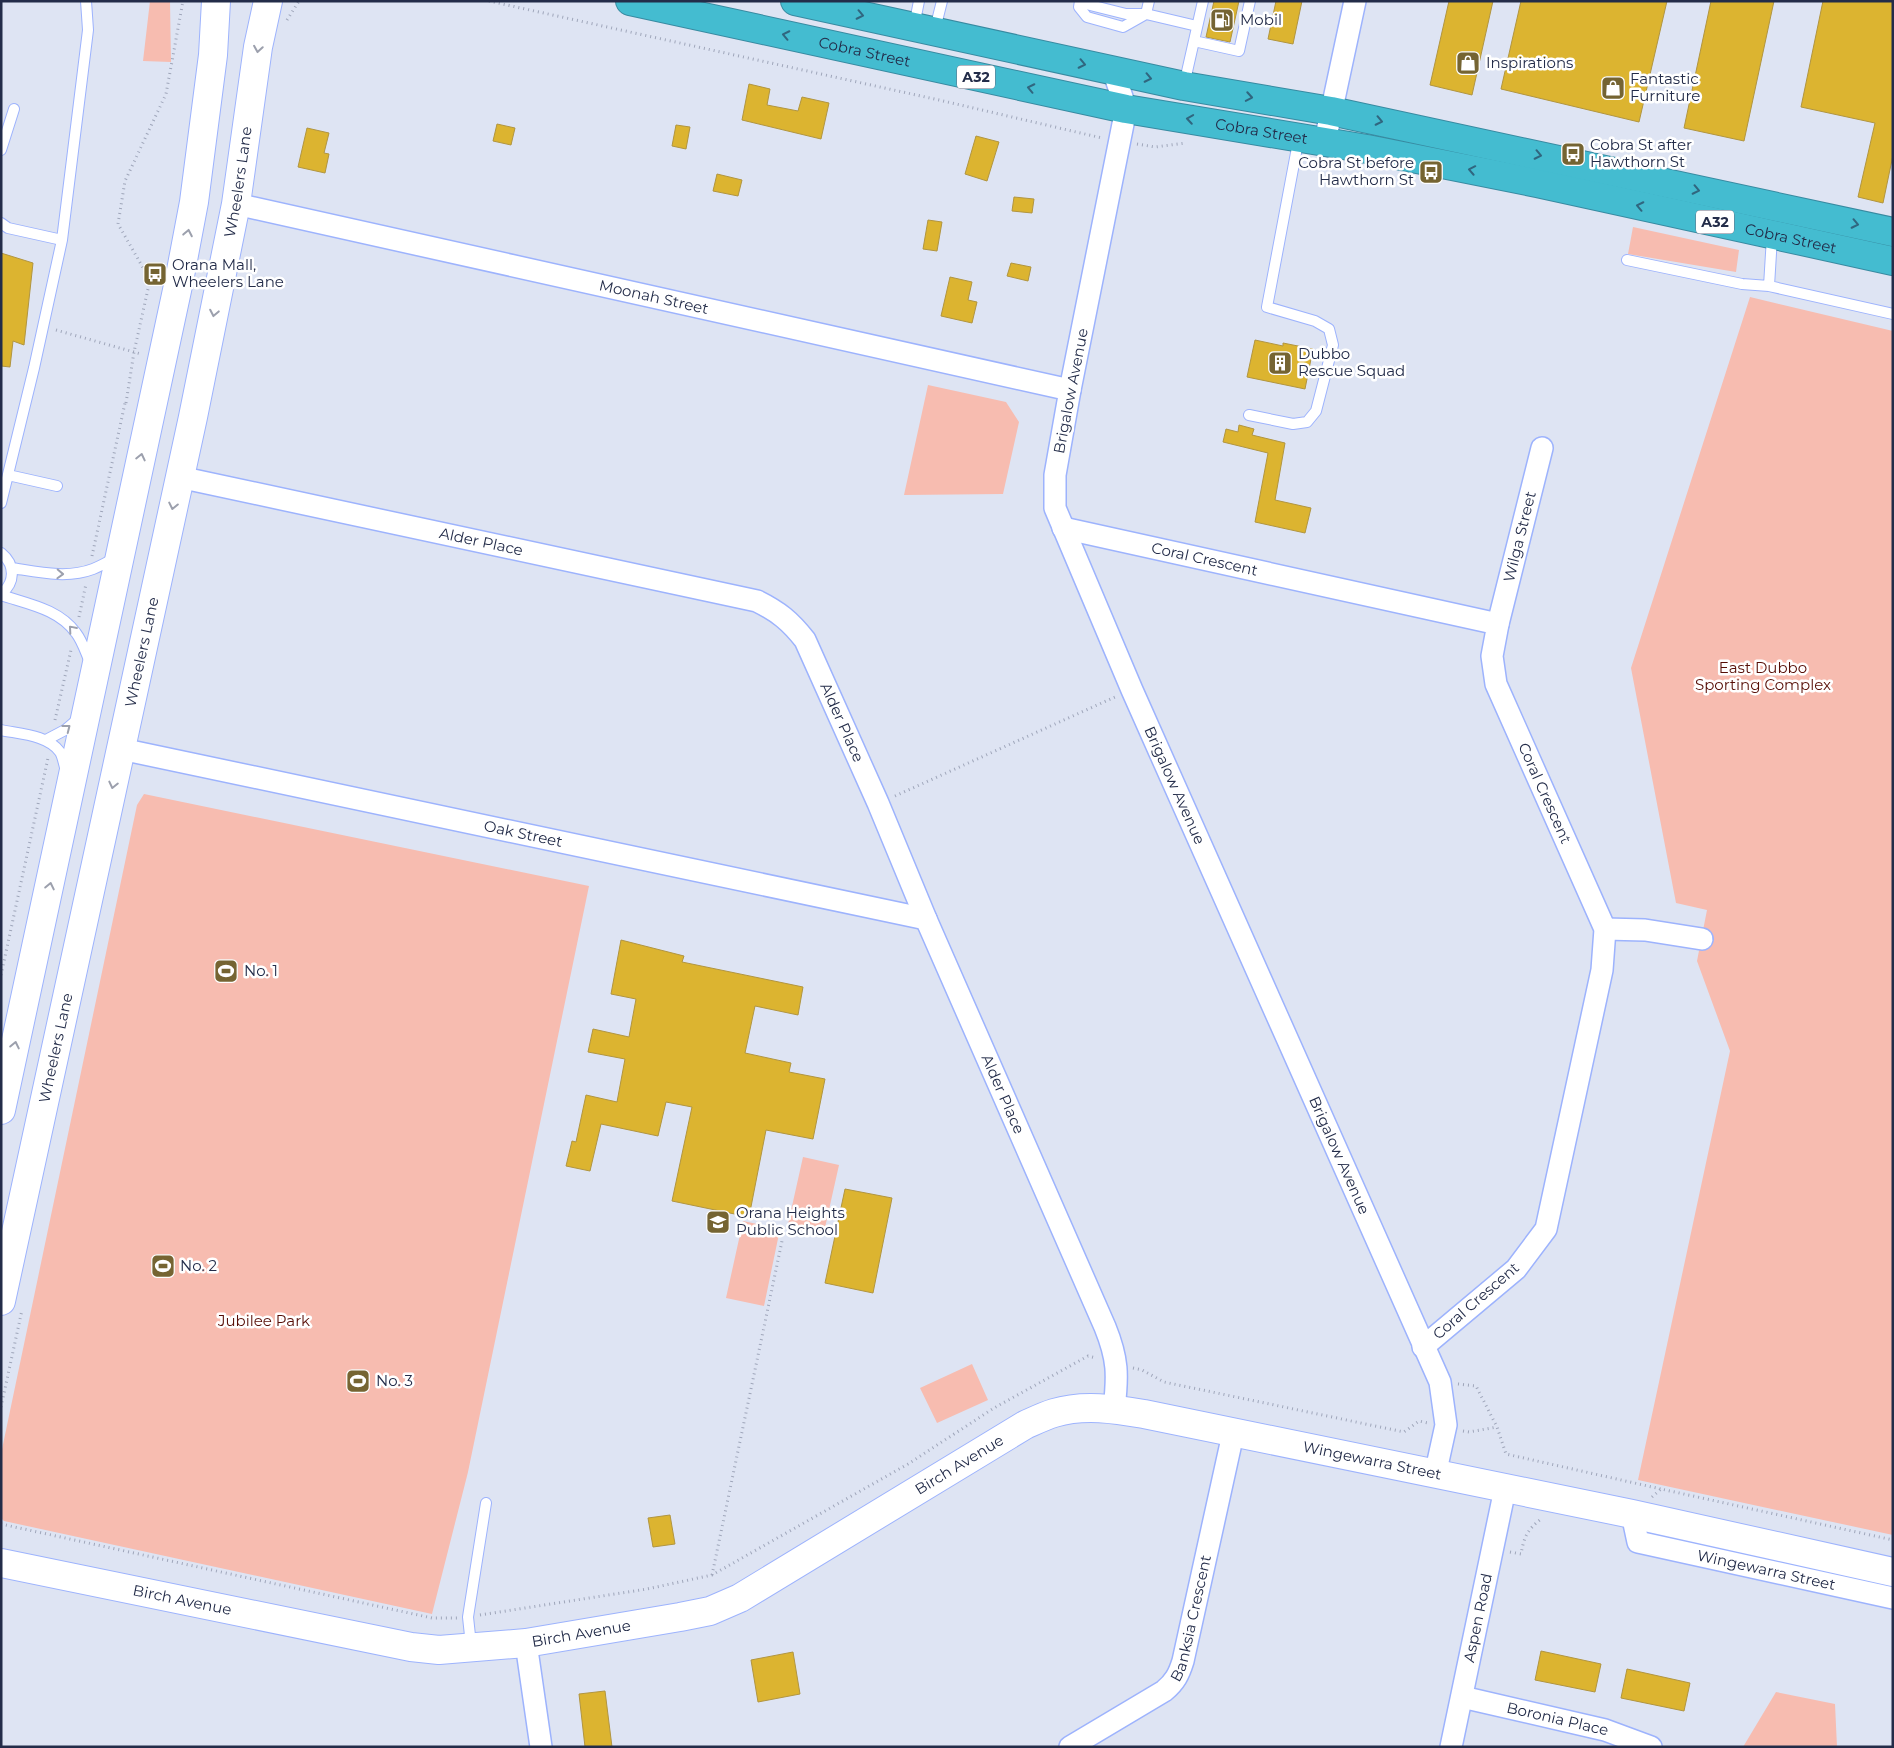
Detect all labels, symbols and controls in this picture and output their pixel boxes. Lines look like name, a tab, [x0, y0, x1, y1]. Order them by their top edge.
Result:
fuel station icon: Mobil	[1209, 7, 1235, 33]
one-way arrow	[856, 9, 865, 20]
place label: Mobil	[1240, 10, 1282, 29]
one-way arrow	[782, 30, 791, 41]
street label: Cobra Street	[817, 32, 912, 71]
one-way arrow	[254, 45, 264, 53]
shop icon: Inspirations	[1455, 50, 1481, 76]
place label: Inspirations	[1486, 53, 1573, 72]
one-way arrow	[1078, 58, 1087, 69]
road number: A32	[957, 66, 995, 88]
place label: Fantastic Furniture	[1630, 69, 1700, 105]
one-way arrow	[1144, 72, 1153, 83]
shop icon: Fantastic Furniture	[1600, 75, 1626, 101]
one-way arrow	[1026, 84, 1035, 94]
one-way arrow	[1245, 92, 1253, 102]
street label: Cobra Street	[1214, 114, 1309, 148]
one-way arrow	[1186, 115, 1194, 125]
one-way arrow	[1374, 115, 1383, 126]
street label: Wheelers Lane	[219, 125, 256, 239]
place label: Cobra St after Hawthorn St	[1590, 135, 1692, 171]
bus stop icon: Cobra St after Hawthorn St	[1560, 141, 1586, 167]
one-way arrow	[1533, 150, 1542, 160]
place label: Cobra St before Hawthorn St	[1298, 153, 1414, 189]
bus stop icon: Cobra St before Hawthorn St	[1418, 159, 1444, 185]
one-way arrow	[1468, 166, 1477, 176]
one-way arrow	[1692, 184, 1701, 195]
one-way arrow	[1636, 201, 1644, 211]
road number: A32	[1696, 210, 1734, 233]
one-way arrow	[1851, 218, 1860, 229]
street label: Cobra Street	[1743, 219, 1838, 257]
one-way arrow	[182, 228, 193, 237]
place label: Orana Mall, Wheelers Lane	[172, 255, 284, 291]
bus stop icon: Orana Mall, Wheelers Lane	[142, 261, 168, 287]
street label: Moonah Street	[597, 275, 710, 318]
one-way arrow	[209, 308, 220, 317]
street label: Brigalow Avenue	[1049, 327, 1092, 455]
place label: Dubbo Rescue Squad	[1298, 344, 1405, 380]
building icon: Dubbo Rescue Squad	[1267, 350, 1293, 376]
one-way arrow	[135, 452, 146, 461]
street label: Wilga Street	[1499, 489, 1540, 584]
one-way arrow	[168, 501, 179, 510]
street label: Alder Place	[438, 523, 525, 560]
street label: Coral Crescent	[1150, 538, 1260, 580]
one-way arrow	[56, 568, 64, 579]
street label: Wheelers Lane	[120, 595, 163, 709]
one-way arrow	[69, 626, 78, 635]
park label: East Dubbo Sporting Complex	[1695, 658, 1831, 694]
street label: Alder Place	[816, 680, 868, 765]
street label: Brigalow Avenue	[1140, 723, 1210, 847]
one-way arrow	[61, 726, 70, 734]
street label: Coral Crescent	[1514, 740, 1576, 847]
one-way arrow	[109, 780, 119, 789]
street label: Oak Street	[482, 816, 564, 851]
one-way arrow	[44, 882, 54, 891]
sports icon: No. 1	[213, 958, 239, 984]
place label: No. 1	[244, 961, 278, 980]
street label: Wheelers Lane	[34, 991, 77, 1105]
one-way arrow	[9, 1041, 20, 1050]
street label: Alder Place	[978, 1051, 1029, 1137]
street label: Brigalow Avenue	[1305, 1093, 1374, 1217]
place label: Orana Heights Public School	[736, 1203, 845, 1239]
school or university icon: Orana Heights Public School	[705, 1209, 731, 1235]
sports icon: No. 2	[150, 1253, 176, 1279]
place label: No. 2	[180, 1256, 217, 1275]
street label: Coral Crescent	[1429, 1258, 1523, 1343]
park label: Jubilee Park	[217, 1311, 310, 1330]
sports icon: No. 3	[345, 1368, 371, 1394]
place label: No. 3	[376, 1371, 413, 1390]
street label: Birch Avenue	[911, 1430, 1007, 1499]
street label: Wingewarra Street	[1301, 1437, 1443, 1484]
street label: Wingewarra Street	[1695, 1545, 1837, 1594]
street label: Banksia Crescent	[1166, 1553, 1215, 1685]
street label: Aspen Road	[1459, 1571, 1496, 1664]
street label: Birch Avenue	[131, 1580, 233, 1619]
street label: Birch Avenue	[530, 1615, 632, 1651]
street label: Boronia Place	[1505, 1698, 1610, 1739]

